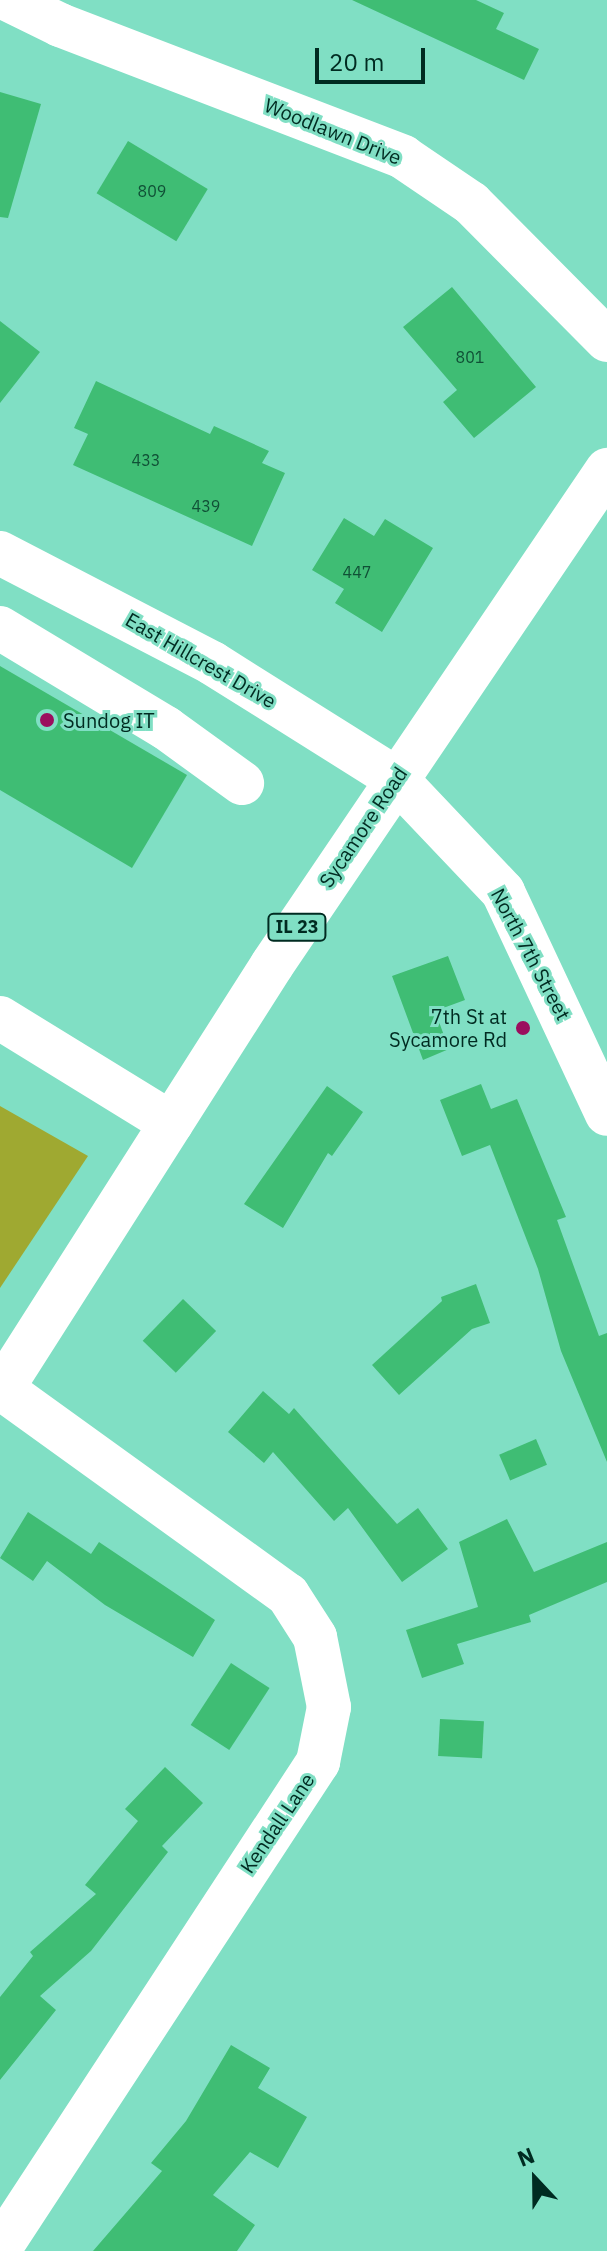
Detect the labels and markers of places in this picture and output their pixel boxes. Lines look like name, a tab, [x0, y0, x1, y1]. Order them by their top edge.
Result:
place label: Sundog IT	[63, 708, 155, 732]
marker: Sundog IT	[38, 711, 56, 729]
place label: 7th St at Sycamore Rd	[389, 1004, 507, 1051]
marker: 7th St at Sycamore Rd	[514, 1019, 532, 1037]

